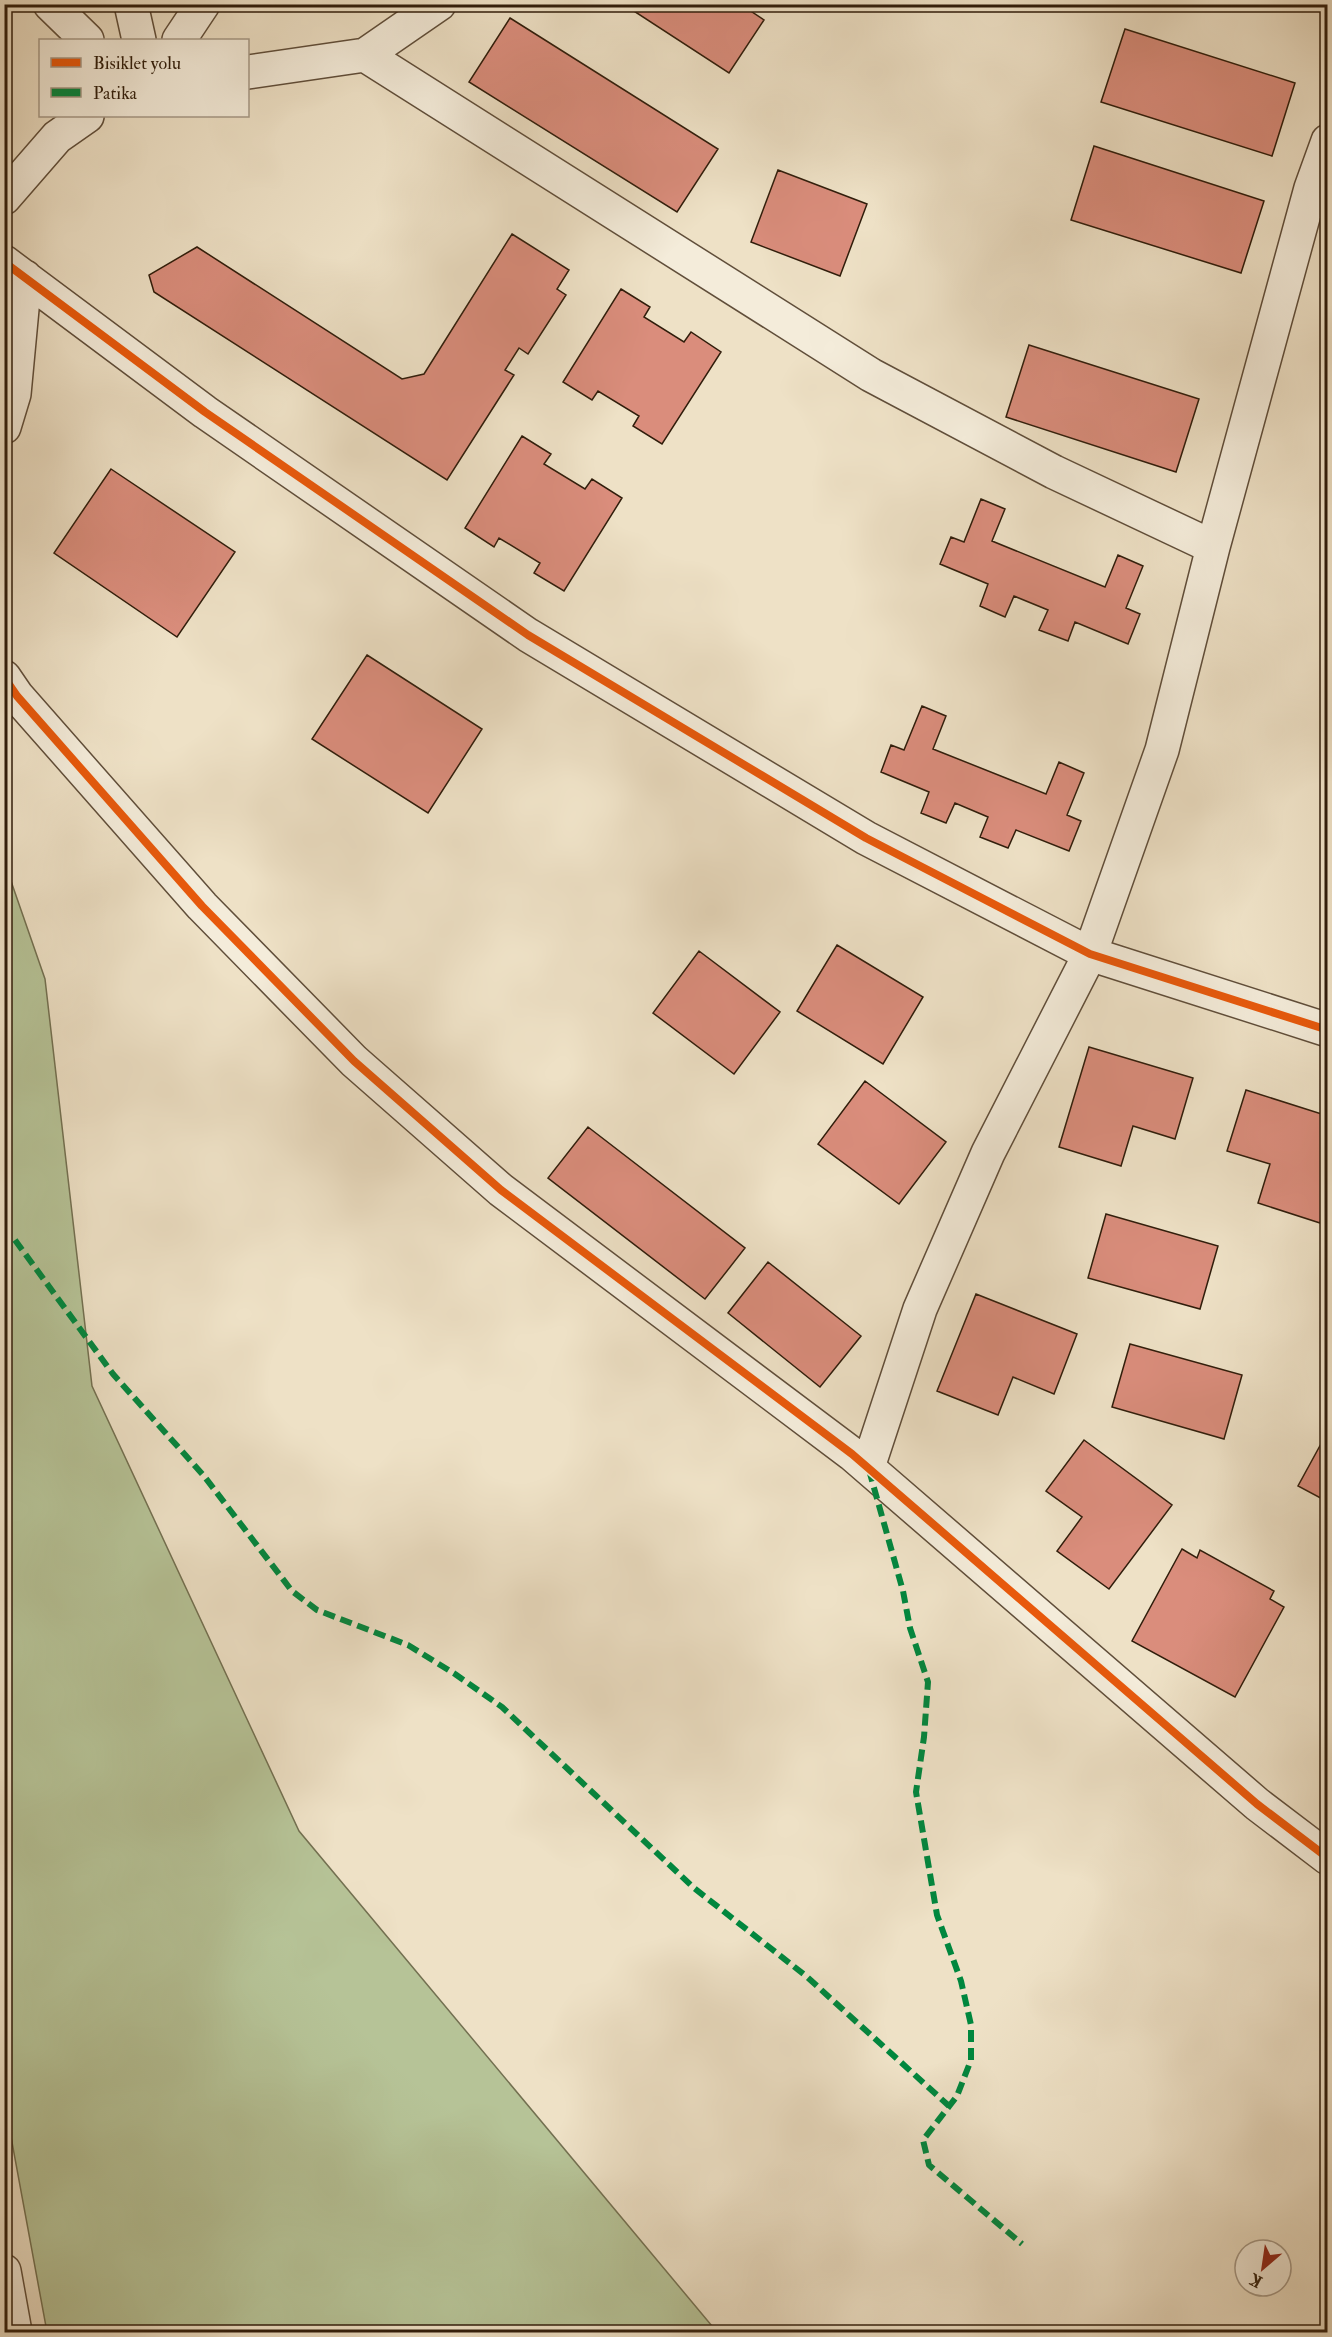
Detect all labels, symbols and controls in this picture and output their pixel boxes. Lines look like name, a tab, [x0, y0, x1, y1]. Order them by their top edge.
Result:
legend	[39, 39, 249, 117]
text: Bisiklet yolu	[93, 52, 181, 75]
text: Patika	[93, 82, 138, 105]
north arrow	[1233, 2238, 1293, 2298]
text: K	[1246, 2268, 1266, 2292]

